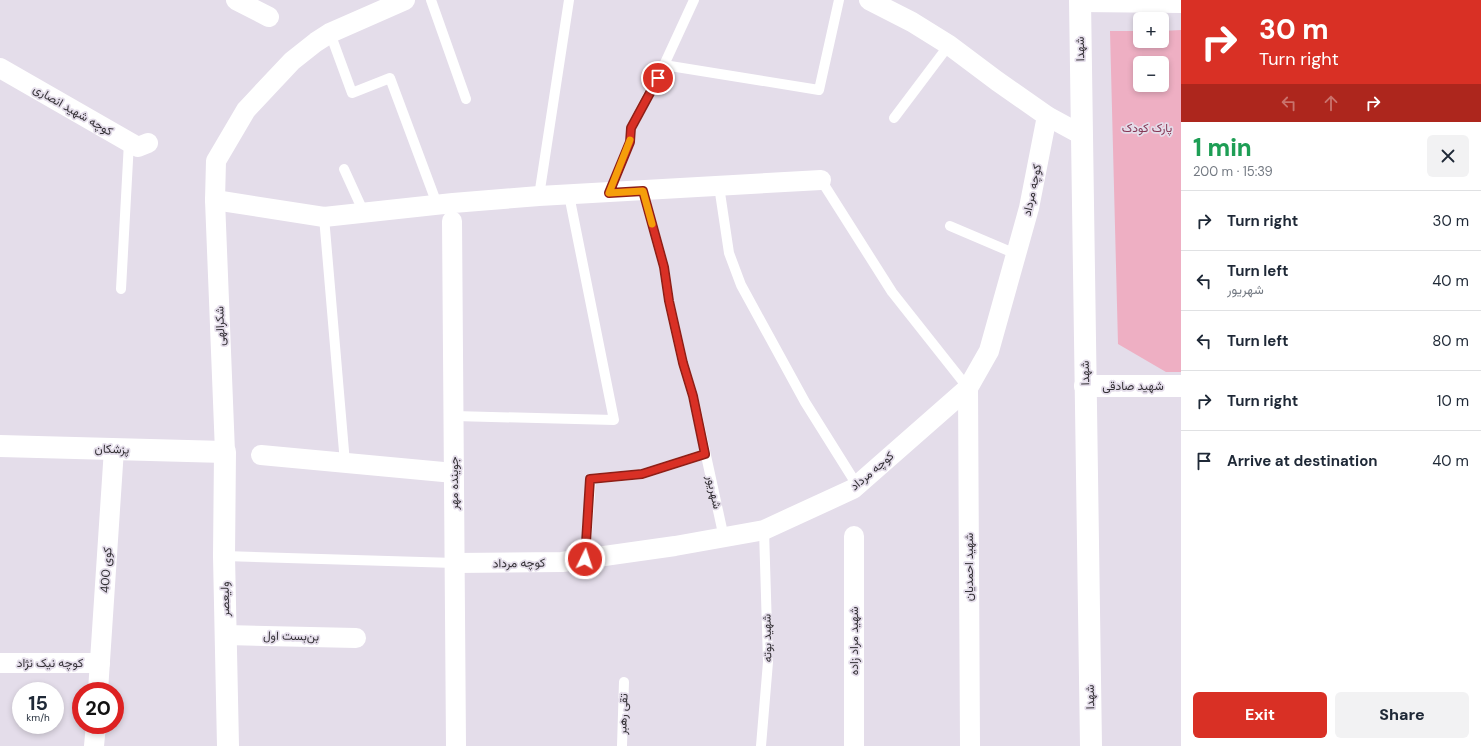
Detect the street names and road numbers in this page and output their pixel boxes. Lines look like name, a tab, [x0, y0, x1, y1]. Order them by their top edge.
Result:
street label: شهدا	[1072, 37, 1088, 61]
street label: کوچه شهید انصاری	[30, 81, 116, 139]
street label: کوچه مرداد	[1019, 163, 1045, 217]
street label: شکرالهی	[211, 306, 229, 346]
street label: شهدا	[1077, 361, 1093, 385]
street label: شهید صادقی	[1102, 378, 1164, 394]
street label: پزشکان	[94, 440, 130, 458]
street label: کوچه مرداد	[847, 448, 897, 494]
street label: جوینده مهر	[446, 456, 462, 511]
street label: شهریور	[702, 473, 725, 510]
street label: شهید احمدیان	[961, 533, 977, 601]
street label: کوی 400	[96, 546, 116, 594]
street label: کوچه مرداد	[493, 555, 545, 571]
street label: ولیعصر	[217, 581, 233, 618]
street label: شهید مراد زاده	[846, 607, 862, 675]
street label: شهید بوته	[759, 614, 775, 662]
street label: بن‌بست اول	[263, 628, 319, 644]
street label: کوچه نیک نژاد	[17, 655, 83, 671]
street label: شهدا	[1082, 685, 1098, 709]
street label: تقی رهبر	[614, 693, 632, 736]

